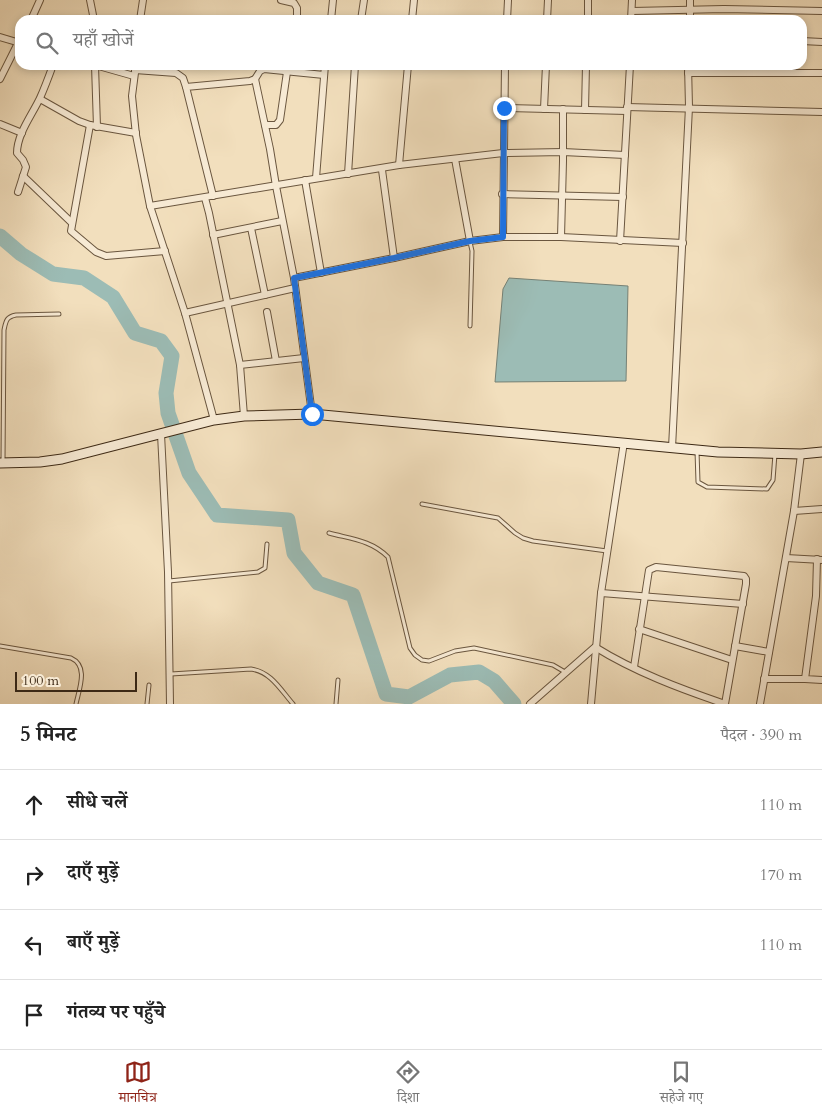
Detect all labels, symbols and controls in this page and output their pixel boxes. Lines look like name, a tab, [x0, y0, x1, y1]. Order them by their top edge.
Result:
search box	[15, 15, 807, 70]
text: यहाँ खोजें	[73, 27, 134, 53]
icon: search	[33, 29, 61, 57]
route end	[493, 97, 516, 120]
route start	[301, 403, 324, 426]
scale bar	[15, 669, 138, 692]
text: 100 m	[22, 671, 59, 690]
text: 5 मिनट	[20, 720, 76, 749]
text: पैदल · 390 m	[721, 724, 802, 746]
text: सीधे चलें	[67, 789, 127, 815]
icon: ahead	[20, 791, 48, 819]
text: 110 m	[760, 794, 802, 816]
text: दाएँ मुड़ें	[67, 859, 119, 885]
icon: right	[20, 861, 48, 889]
text: 170 m	[760, 864, 802, 886]
text: बाएँ मुड़ें	[67, 929, 119, 955]
icon: left	[20, 931, 48, 959]
text: 110 m	[760, 934, 802, 956]
text: गंतव्य पर पहुँचे	[67, 999, 165, 1025]
icon: arrive	[20, 1001, 48, 1029]
tab: मानचित्र	[119, 1058, 157, 1111]
tab: दिशा	[394, 1058, 422, 1111]
tab: सहेजे गए	[660, 1058, 703, 1111]

